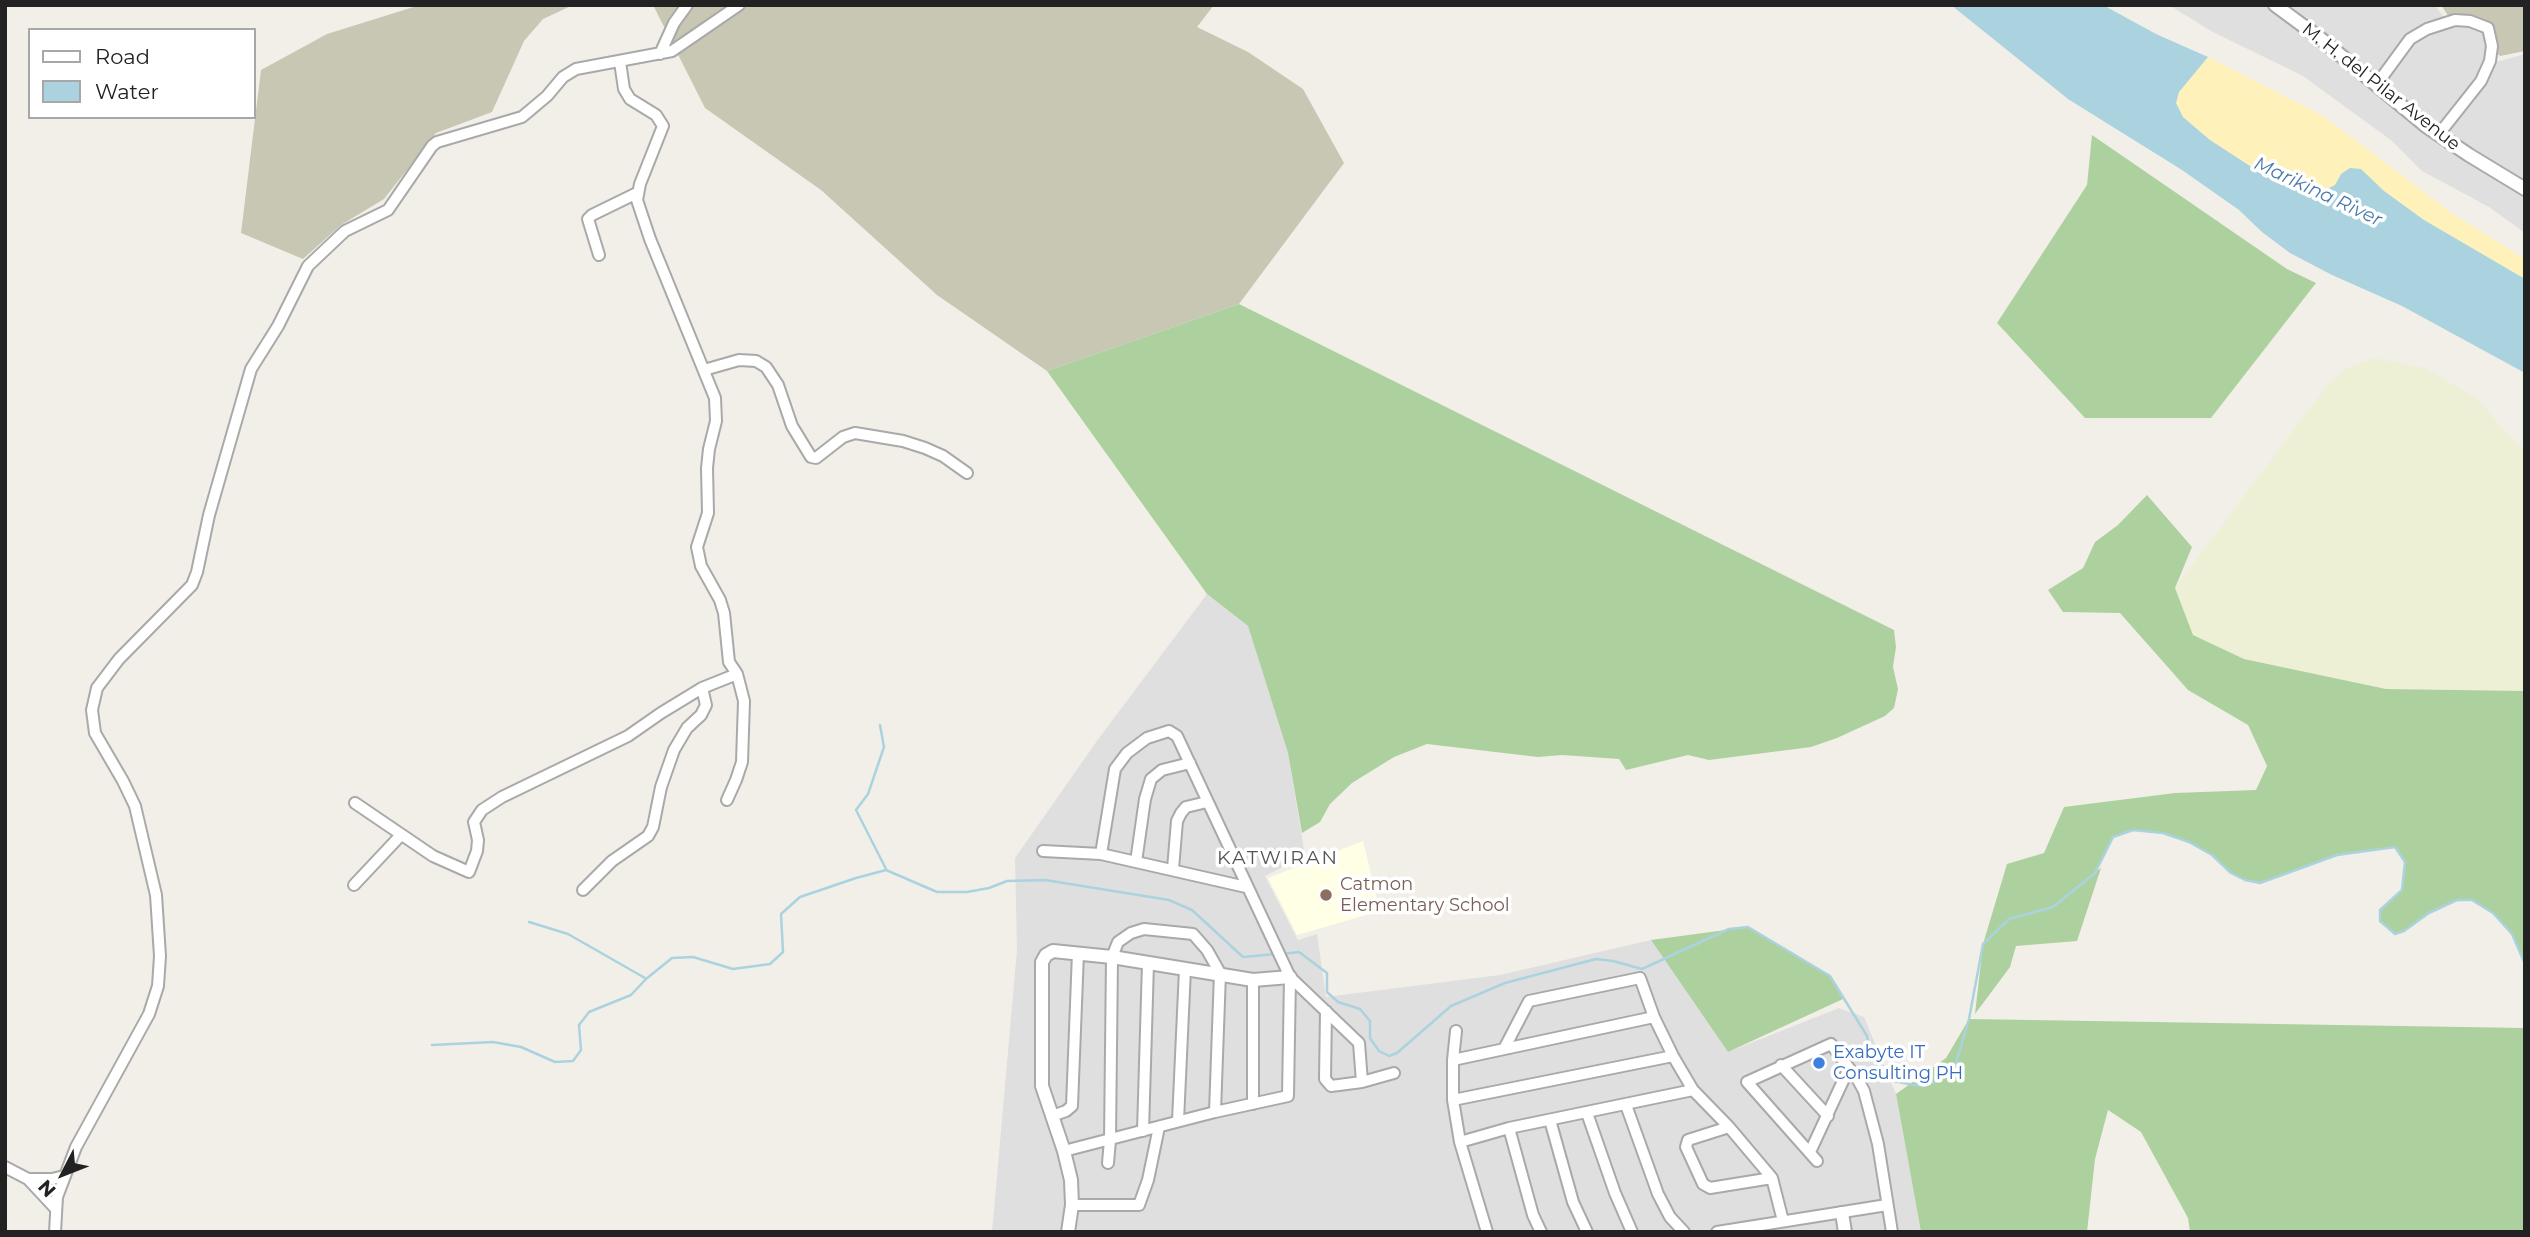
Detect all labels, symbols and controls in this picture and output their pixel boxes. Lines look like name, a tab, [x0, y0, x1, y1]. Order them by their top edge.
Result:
street label: M. H. del Pilar Avenue	[2298, 19, 2464, 155]
legend	[28, 28, 256, 119]
text: Road	[95, 44, 150, 69]
text: Water	[95, 79, 159, 104]
water label: Marikina River	[2250, 152, 2386, 232]
district label: KATWIRAN	[1218, 847, 1338, 869]
place label: Catmon Elementary School	[1340, 874, 1510, 917]
marker: Catmon Elementary School	[1318, 887, 1334, 903]
place label: Exabyte IT Consulting PH	[1833, 1042, 1963, 1084]
marker: Exabyte IT Consulting PH	[1811, 1055, 1827, 1071]
north arrow	[28, 1139, 98, 1209]
text: N	[33, 1175, 61, 1202]

